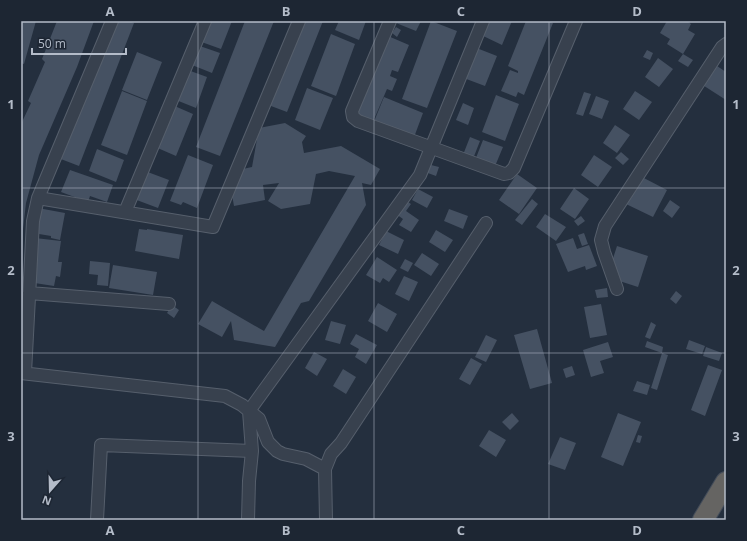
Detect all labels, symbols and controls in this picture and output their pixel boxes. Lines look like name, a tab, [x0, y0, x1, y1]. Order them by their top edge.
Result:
text: A	[106, 2, 115, 20]
text: B	[282, 2, 291, 20]
text: C	[457, 2, 465, 20]
text: D	[632, 2, 642, 20]
scale bar	[32, 30, 126, 56]
text: 50 m	[38, 35, 66, 52]
text: 1	[7, 95, 15, 113]
text: 1	[732, 95, 740, 113]
text: 2	[7, 261, 15, 279]
text: 2	[732, 261, 740, 279]
text: 3	[7, 427, 15, 445]
text: 3	[732, 427, 740, 445]
north arrow	[30, 471, 70, 511]
text: N	[40, 492, 53, 509]
text: A	[106, 521, 115, 539]
text: B	[282, 521, 291, 539]
text: C	[457, 521, 465, 539]
text: D	[632, 521, 642, 539]

